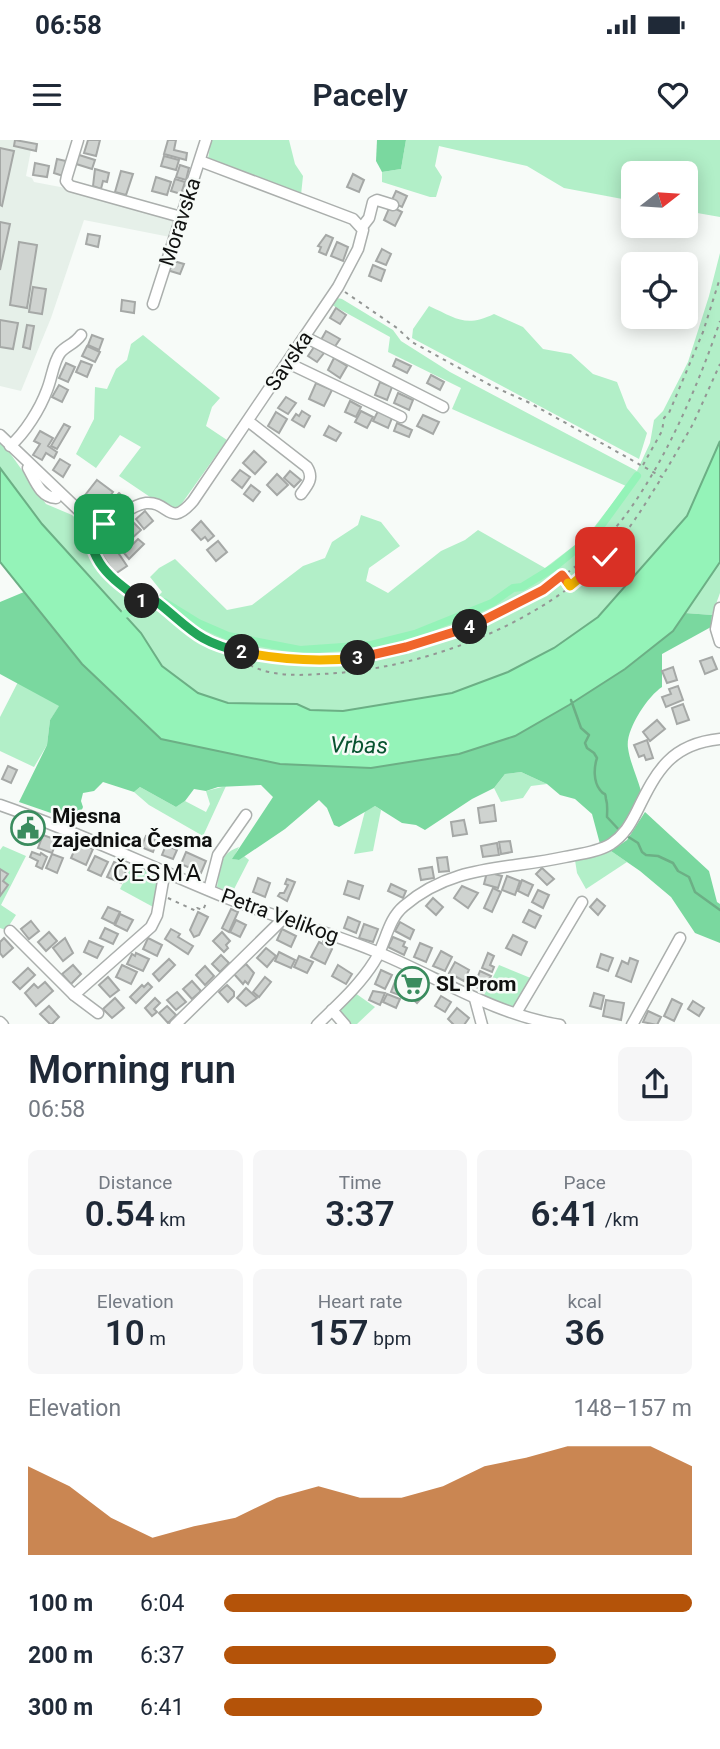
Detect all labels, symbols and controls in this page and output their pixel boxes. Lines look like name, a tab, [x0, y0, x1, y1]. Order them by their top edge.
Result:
text: 06:58	[35, 10, 102, 40]
icon: menu	[28, 76, 66, 114]
text: Pacely	[312, 76, 408, 114]
icon: heart	[654, 76, 692, 114]
north arrow	[621, 161, 698, 238]
map controls	[621, 161, 698, 329]
street label: Moravska	[154, 175, 206, 269]
button: locate	[621, 252, 698, 329]
street label: Savska	[260, 327, 318, 395]
pin	[74, 494, 134, 554]
icon: arrive	[85, 505, 123, 543]
pin	[575, 527, 635, 587]
icon: check	[586, 538, 624, 576]
pin: 1	[124, 584, 160, 618]
text: 1	[136, 589, 147, 612]
pin: 4	[452, 610, 488, 644]
text: 4	[464, 615, 475, 638]
pin: 2	[224, 634, 260, 670]
text: 2	[236, 640, 247, 663]
pin: 3	[340, 640, 376, 676]
text: 3	[352, 646, 363, 669]
water label: Vrbas	[330, 731, 388, 760]
place label: Mjesna zajednica Česma	[52, 804, 213, 852]
public building icon: Mjesna zajednica Česma	[9, 809, 47, 847]
district label: ČESMA	[113, 858, 203, 887]
street label: Petra Velikog	[218, 884, 342, 948]
supermarket icon: SL Prom	[393, 965, 431, 1003]
place label: SL Prom	[436, 972, 516, 996]
button: share	[618, 1047, 692, 1121]
text: Morning run	[28, 1048, 236, 1092]
text: 06:58	[28, 1096, 85, 1123]
text: Distance	[98, 1171, 172, 1194]
text: Time	[339, 1171, 381, 1194]
text: Pace	[564, 1171, 606, 1194]
text: 0.54	[85, 1194, 155, 1235]
text: 3:37	[325, 1194, 395, 1235]
text: 6:41	[530, 1194, 600, 1235]
text: km	[155, 1208, 186, 1231]
text: /km	[600, 1208, 639, 1231]
text: Elevation	[97, 1290, 174, 1313]
text: Heart rate	[318, 1290, 402, 1313]
text: kcal	[567, 1290, 602, 1313]
text: 10	[105, 1313, 145, 1354]
text: 157	[309, 1313, 369, 1354]
text: 36	[565, 1313, 605, 1354]
text: m	[145, 1327, 166, 1350]
text: bpm	[369, 1327, 411, 1350]
text: Elevation	[28, 1395, 121, 1422]
text: 148–157 m	[573, 1395, 692, 1422]
text: 100 m	[28, 1590, 93, 1617]
text: 6:04	[140, 1590, 184, 1617]
text: 200 m	[28, 1642, 93, 1669]
text: 6:37	[140, 1642, 184, 1669]
text: 300 m	[28, 1694, 93, 1721]
text: 6:41	[140, 1694, 184, 1721]

